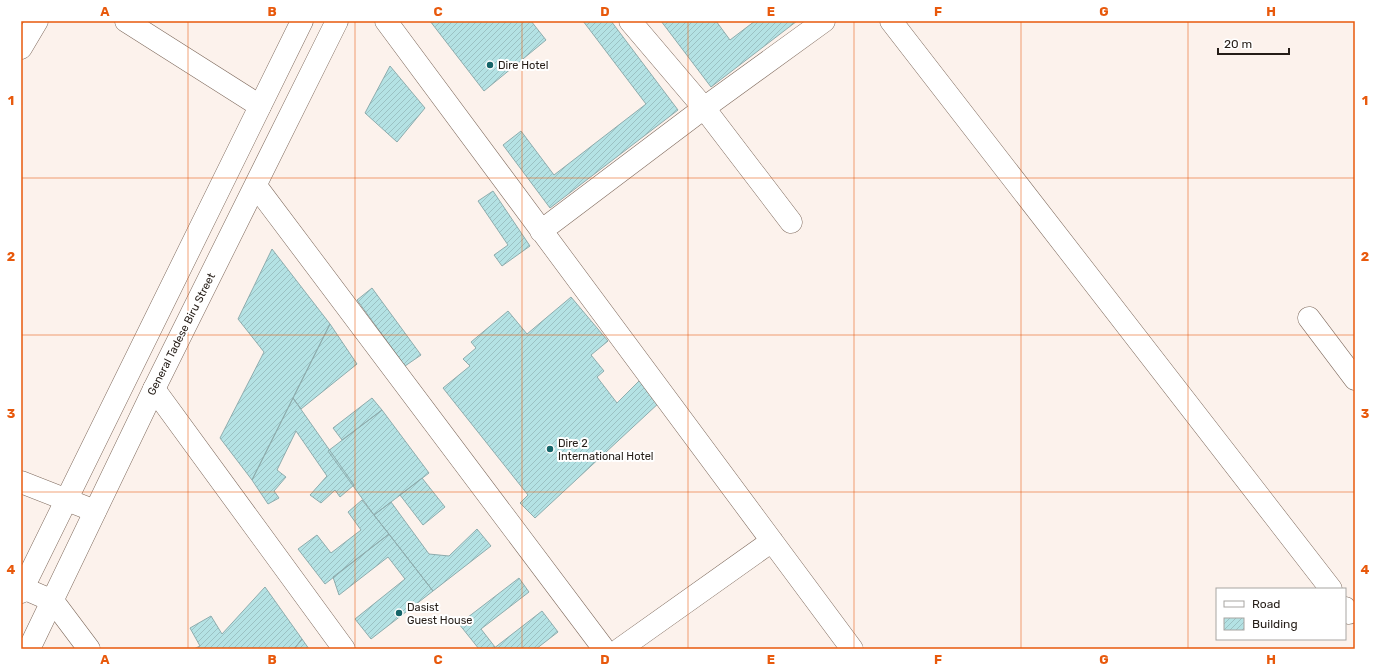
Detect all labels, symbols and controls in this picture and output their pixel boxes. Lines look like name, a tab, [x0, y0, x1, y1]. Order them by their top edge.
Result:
text: A	[100, 4, 110, 19]
text: B	[267, 4, 277, 19]
text: C	[433, 4, 443, 19]
text: D	[600, 4, 610, 19]
text: E	[767, 4, 775, 19]
text: F	[934, 4, 942, 19]
text: G	[1099, 4, 1109, 19]
text: H	[1266, 4, 1276, 19]
scale bar	[1218, 30, 1289, 56]
text: 20 m	[1224, 37, 1252, 51]
place label: Dire Hotel	[498, 59, 548, 72]
marker: Dire Hotel	[485, 60, 495, 70]
text: 1	[8, 93, 14, 108]
text: 1	[1362, 93, 1368, 108]
text: 2	[7, 249, 15, 264]
text: 2	[1361, 249, 1369, 264]
street label: General Tadese Biru Street	[145, 270, 218, 398]
text: 3	[7, 406, 16, 421]
text: 3	[1361, 406, 1370, 421]
place label: Dire 2 International Hotel	[558, 437, 654, 463]
marker: Dire 2 International Hotel	[545, 444, 555, 454]
text: 4	[7, 562, 16, 577]
text: 4	[1361, 562, 1370, 577]
legend	[1216, 588, 1346, 640]
text: Road	[1252, 597, 1280, 611]
place label: Dasist Guest House	[407, 601, 472, 627]
marker: Dasist Guest House	[394, 608, 404, 618]
text: Building	[1252, 617, 1298, 631]
text: A	[100, 652, 110, 667]
text: B	[267, 652, 277, 667]
text: C	[433, 652, 443, 667]
text: D	[600, 652, 610, 667]
text: E	[767, 652, 775, 667]
text: F	[934, 652, 942, 667]
text: G	[1099, 652, 1109, 667]
text: H	[1266, 652, 1276, 667]

